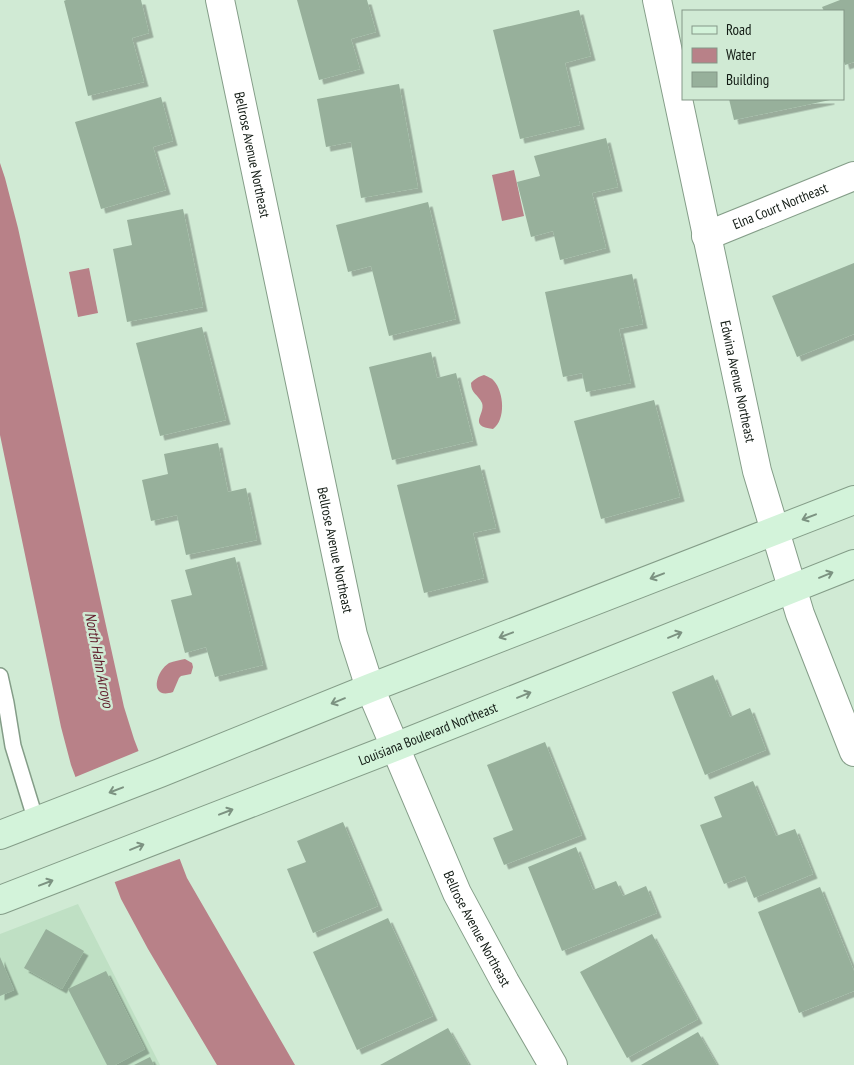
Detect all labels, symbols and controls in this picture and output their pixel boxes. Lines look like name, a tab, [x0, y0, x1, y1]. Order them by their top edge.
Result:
legend	[682, 10, 844, 100]
text: Road	[726, 20, 752, 39]
text: Water	[726, 45, 757, 64]
text: Building	[726, 70, 769, 89]
street label: Bellrose Avenue Northeast	[230, 90, 274, 219]
street label: Elna Court Northeast	[730, 179, 830, 233]
street label: Edwina Avenue Northeast	[716, 319, 760, 444]
street label: Bellrose Avenue Northeast	[313, 485, 357, 615]
one-way arrow	[801, 514, 816, 523]
one-way arrow	[818, 570, 833, 580]
one-way arrow	[650, 572, 665, 582]
water label: North Hahn Arroyo	[81, 611, 118, 711]
one-way arrow	[667, 630, 682, 640]
one-way arrow	[499, 631, 514, 641]
one-way arrow	[516, 690, 531, 700]
one-way arrow	[331, 697, 346, 706]
street label: Louisiana Boulevard Northeast	[356, 698, 500, 769]
one-way arrow	[109, 786, 124, 795]
one-way arrow	[218, 807, 233, 816]
one-way arrow	[128, 842, 144, 851]
street label: Bellrose Avenue Northeast	[440, 868, 515, 990]
one-way arrow	[38, 877, 53, 886]

